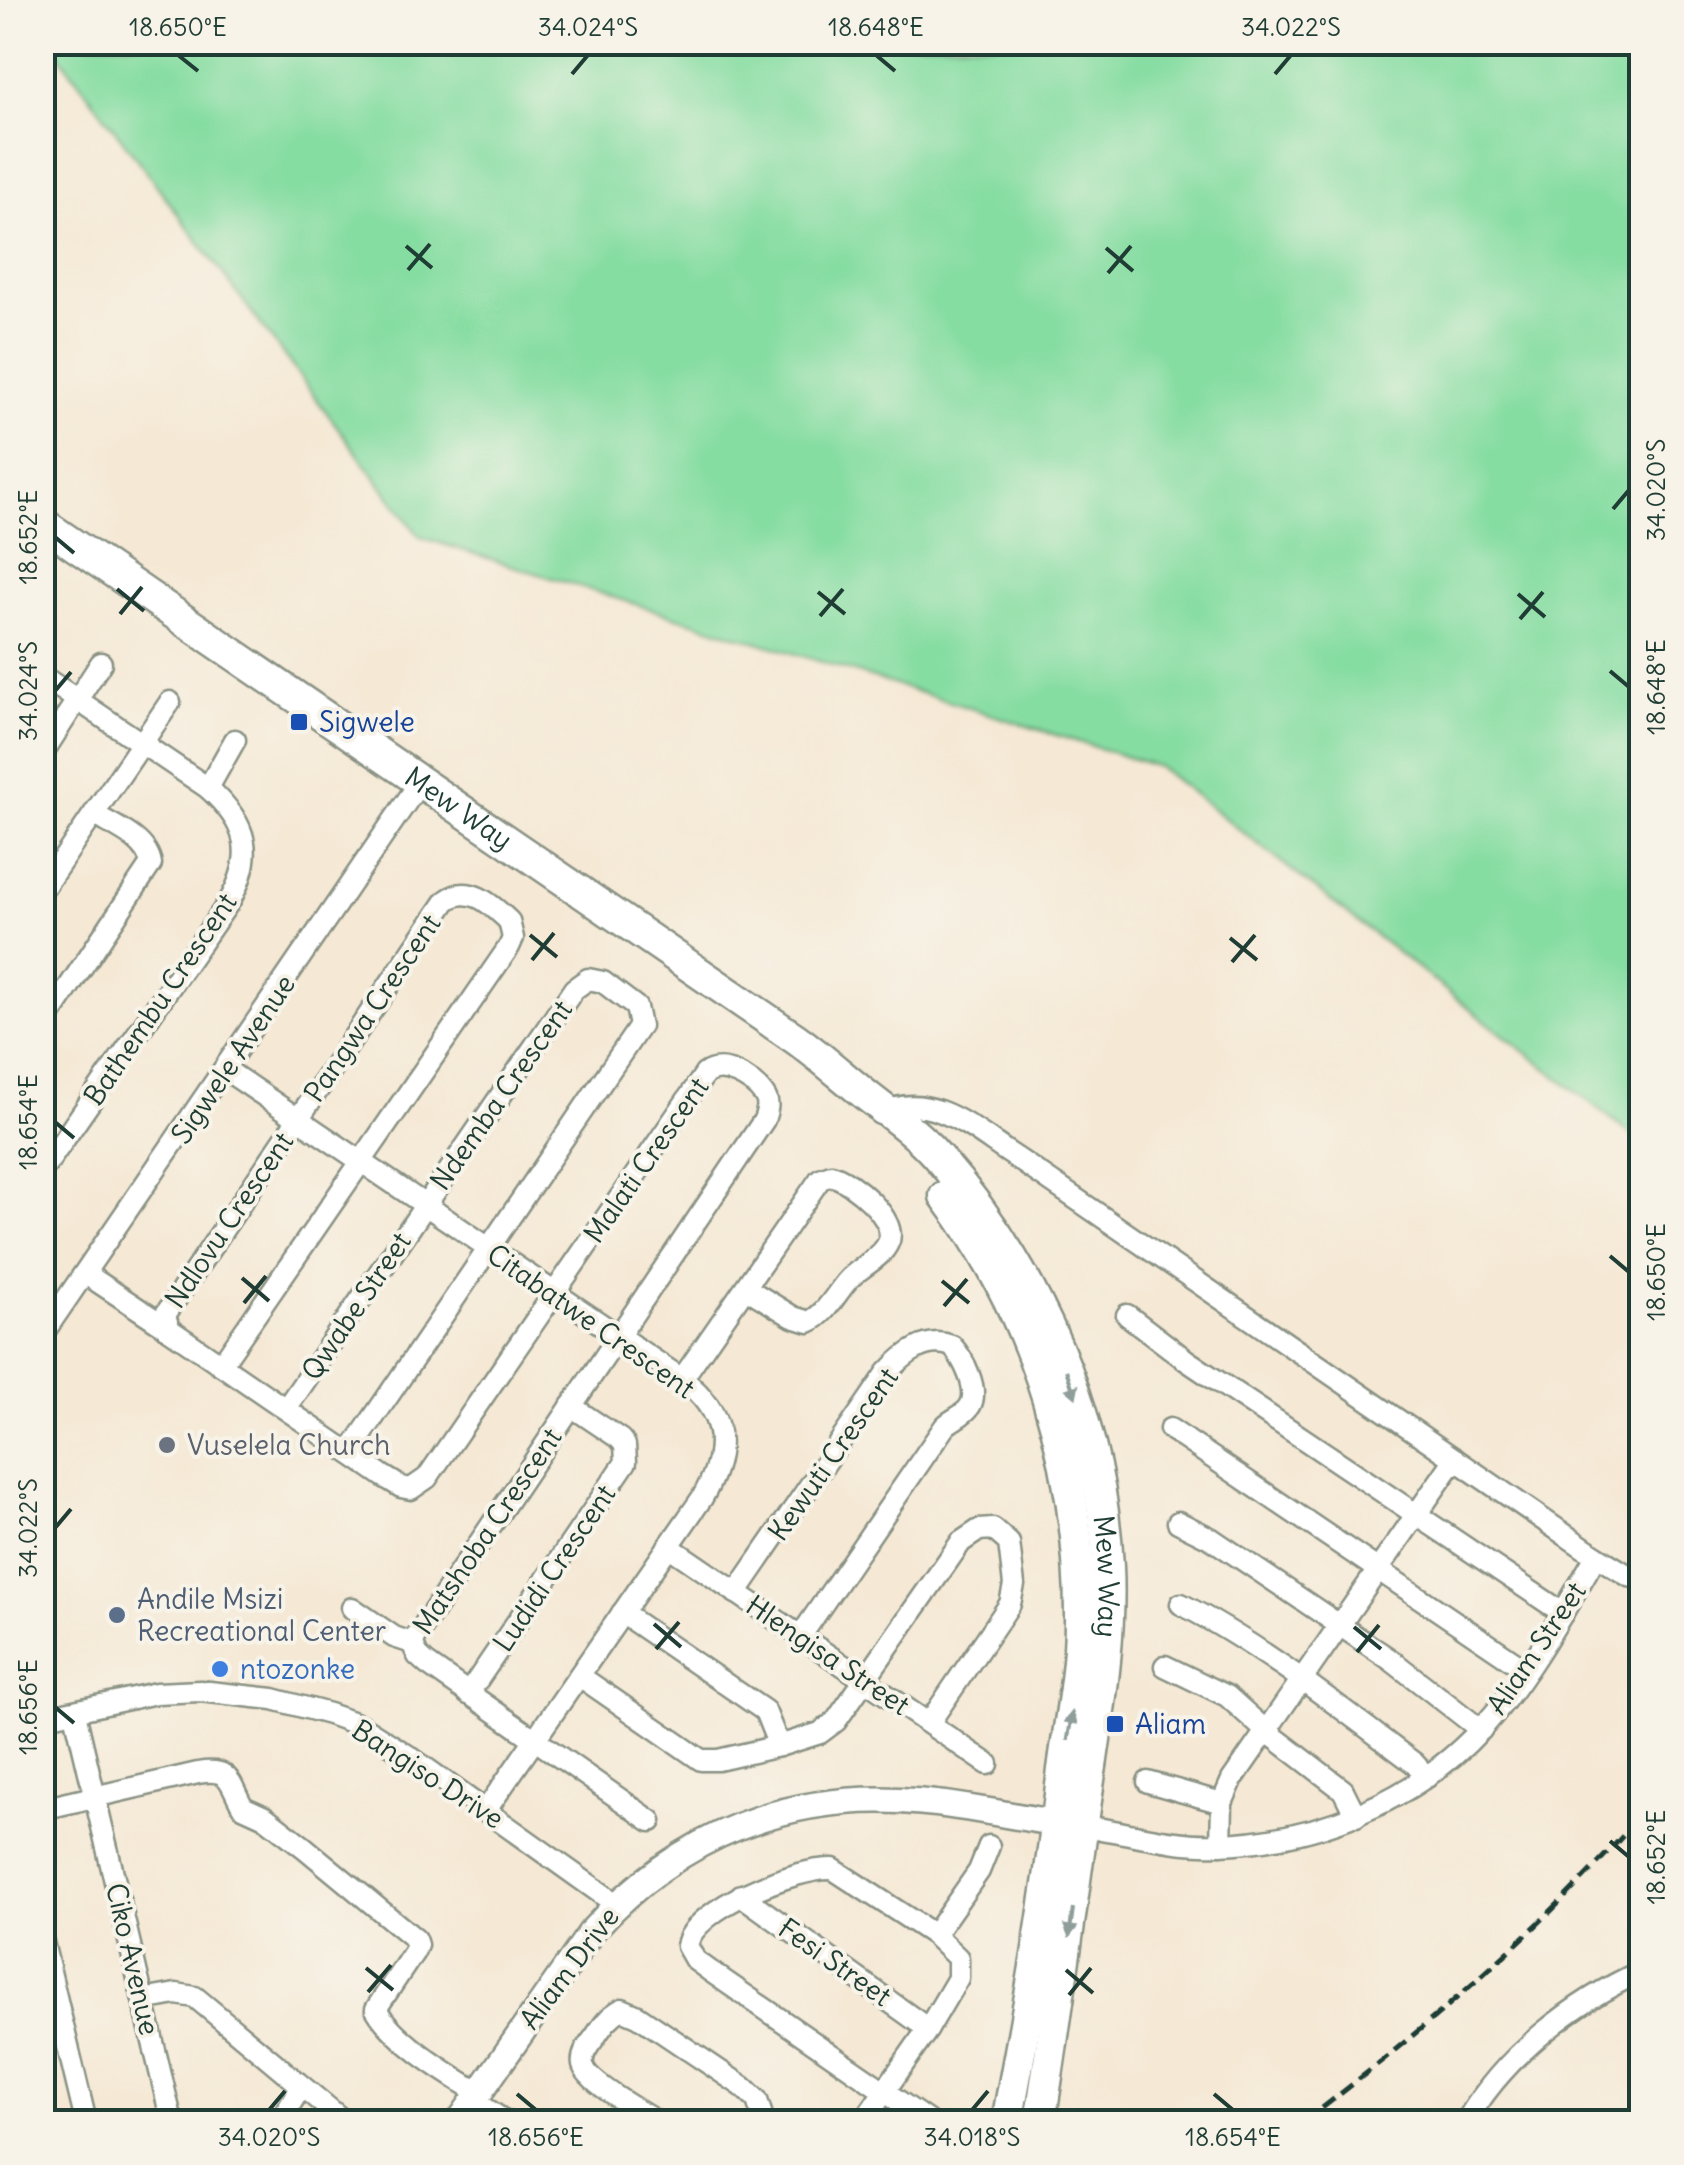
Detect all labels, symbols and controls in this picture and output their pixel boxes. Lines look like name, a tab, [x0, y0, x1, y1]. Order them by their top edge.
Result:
text: 18.650°E	[129, 11, 227, 43]
text: 34.024°S	[538, 11, 638, 43]
text: 18.648°E	[828, 11, 924, 43]
text: 34.022°S	[1241, 11, 1341, 43]
text: 34.020°S	[1640, 439, 1672, 541]
text: 18.652°E	[12, 489, 44, 585]
text: 18.648°E	[1640, 639, 1672, 735]
text: 34.024°S	[12, 641, 44, 741]
place label: Sigwele	[319, 704, 415, 740]
marker: Sigwele	[288, 711, 310, 733]
street label: Mew Way	[398, 759, 520, 858]
street label: Bathembu Crescent	[75, 886, 245, 1112]
street label: Pangwa Crescent	[296, 907, 448, 1109]
street label: Sigwele Avenue	[163, 968, 303, 1150]
street label: Ndemba Crescent	[422, 993, 580, 1197]
street label: Malati Crescent	[576, 1070, 716, 1250]
text: 18.654°E	[12, 1074, 44, 1170]
street label: Ndlovu Crescent	[157, 1125, 301, 1315]
text: 18.650°E	[1640, 1223, 1672, 1321]
street label: Qwabe Street	[293, 1225, 419, 1387]
street label: Citabatwe Crescent	[480, 1236, 702, 1406]
street label: Kewuti Crescent	[760, 1360, 906, 1548]
one-way arrow	[1064, 1369, 1079, 1399]
street label: Matshoba Crescent	[405, 1421, 569, 1641]
place label: Vuselela Church	[187, 1427, 391, 1463]
marker: Vuselela Church	[156, 1434, 178, 1456]
street label: Ludidi Crescent	[485, 1477, 623, 1659]
text: 34.022°S	[12, 1478, 44, 1578]
street label: Mew Way	[1086, 1513, 1127, 1639]
street label: Aliam Street	[1478, 1575, 1594, 1721]
place label: Andile Msizi Recreational Center	[137, 1581, 386, 1649]
street label: Hlengisa Street	[739, 1587, 917, 1723]
marker: Andile Msizi Recreational Center	[106, 1604, 128, 1626]
place label: ntozonke	[240, 1651, 355, 1687]
marker: ntozonke	[209, 1658, 231, 1680]
text: 18.656°E	[12, 1659, 44, 1755]
place label: Aliam	[1135, 1706, 1206, 1742]
one-way arrow	[1062, 1710, 1078, 1742]
street label: Bangiso Drive	[345, 1712, 511, 1836]
marker: Aliam	[1104, 1713, 1126, 1735]
text: 18.652°E	[1640, 1809, 1672, 1905]
street label: Ciko Avenue	[98, 1879, 168, 2039]
street label: Aliam Drive	[511, 1900, 627, 2036]
one-way arrow	[1062, 1907, 1078, 1939]
street label: Fesi Street	[772, 1910, 898, 2014]
text: 34.020°S	[218, 2121, 320, 2153]
text: 18.656°E	[488, 2121, 584, 2153]
text: 34.018°S	[924, 2121, 1020, 2153]
text: 18.654°E	[1185, 2121, 1281, 2153]

